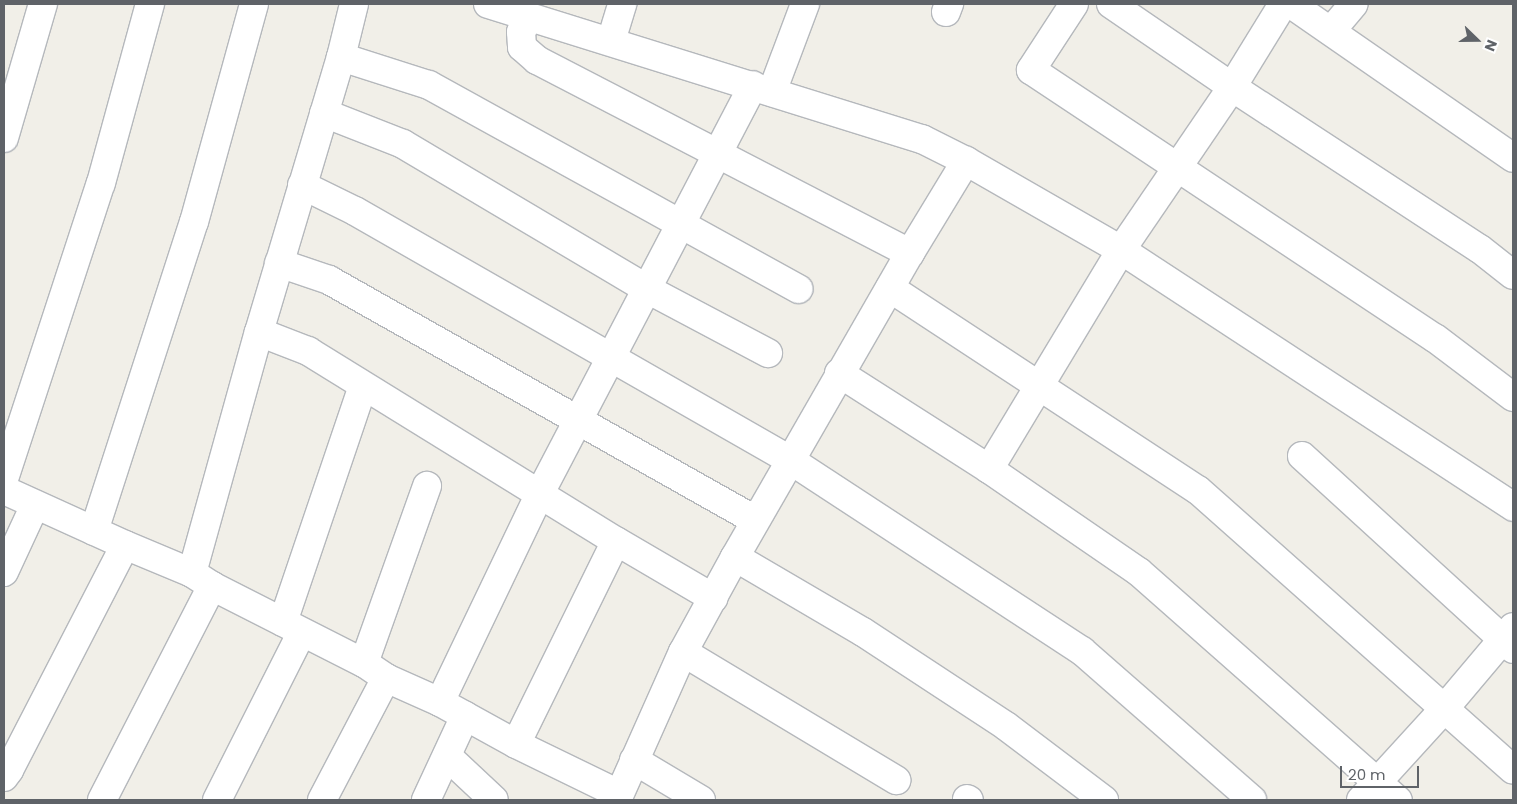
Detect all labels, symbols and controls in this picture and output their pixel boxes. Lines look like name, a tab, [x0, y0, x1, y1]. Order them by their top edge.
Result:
north arrow	[1452, 15, 1502, 65]
text: N	[1480, 37, 1502, 54]
scale bar	[1342, 756, 1421, 788]
text: 20 m	[1348, 764, 1386, 785]

